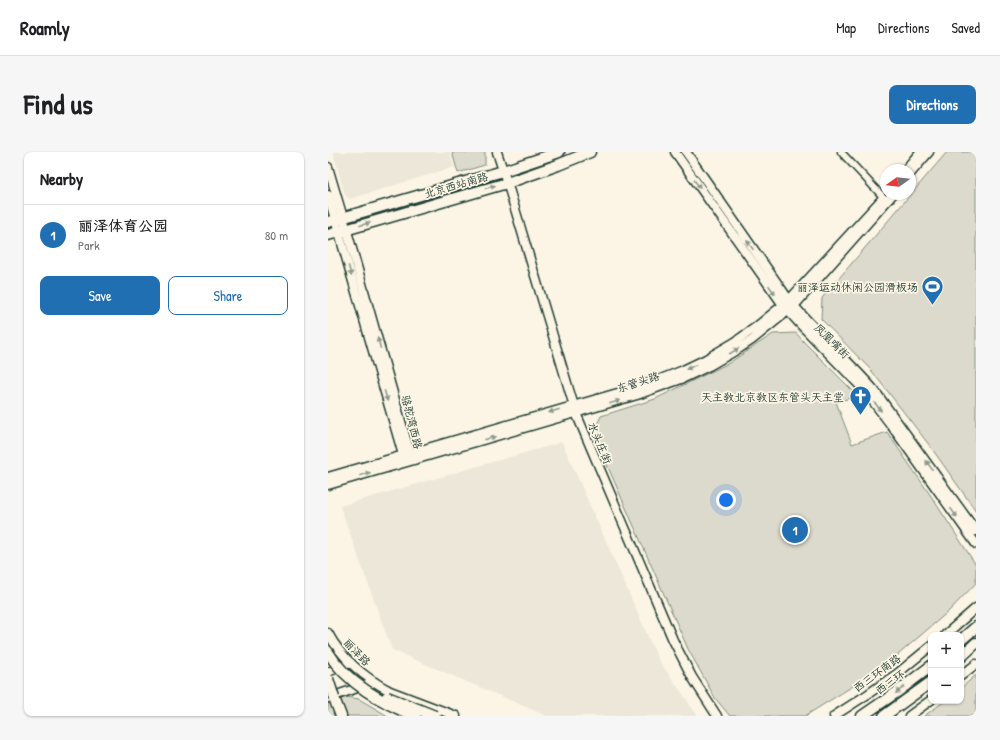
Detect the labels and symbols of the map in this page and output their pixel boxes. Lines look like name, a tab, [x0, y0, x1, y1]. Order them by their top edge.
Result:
north arrow	[880, 164, 916, 200]
street label: 北京西站南路	[422, 169, 490, 201]
one-way arrow	[693, 179, 701, 189]
one-way arrow	[485, 184, 497, 190]
one-way arrow	[360, 221, 372, 227]
one-way arrow	[746, 239, 754, 250]
one-way arrow	[347, 265, 353, 277]
sports icon: 丽泽运动休闲公园滑板场	[920, 274, 946, 307]
place label: 丽泽运动休闲公园滑板场	[797, 280, 918, 294]
one-way arrow	[768, 285, 776, 295]
street label: 凤凰嘴街	[811, 320, 853, 362]
one-way arrow	[376, 336, 382, 348]
one-way arrow	[728, 348, 740, 355]
one-way arrow	[684, 364, 696, 370]
street label: 东管头路	[615, 369, 661, 395]
church icon: 天主教北京教区东管头天主堂	[847, 384, 873, 417]
one-way arrow	[383, 390, 389, 402]
place label: 天主教北京教区东管头天主堂	[701, 390, 844, 404]
street label: 骆驼湾西路	[399, 394, 425, 450]
one-way arrow	[609, 399, 621, 405]
one-way arrow	[873, 402, 882, 413]
one-way arrow	[548, 408, 560, 414]
street label: 水头庄街	[585, 420, 615, 467]
one-way arrow	[485, 435, 497, 441]
one-way arrow	[925, 460, 933, 470]
one-way arrow	[360, 471, 372, 477]
your location	[716, 490, 736, 510]
one-way arrow	[950, 507, 958, 518]
pin: 1	[782, 515, 808, 545]
street label: 丽泽路	[341, 635, 373, 669]
street label: 西三环南路	[851, 651, 903, 695]
street label: 西三环	[873, 667, 907, 697]
one-way arrow	[895, 685, 905, 693]

